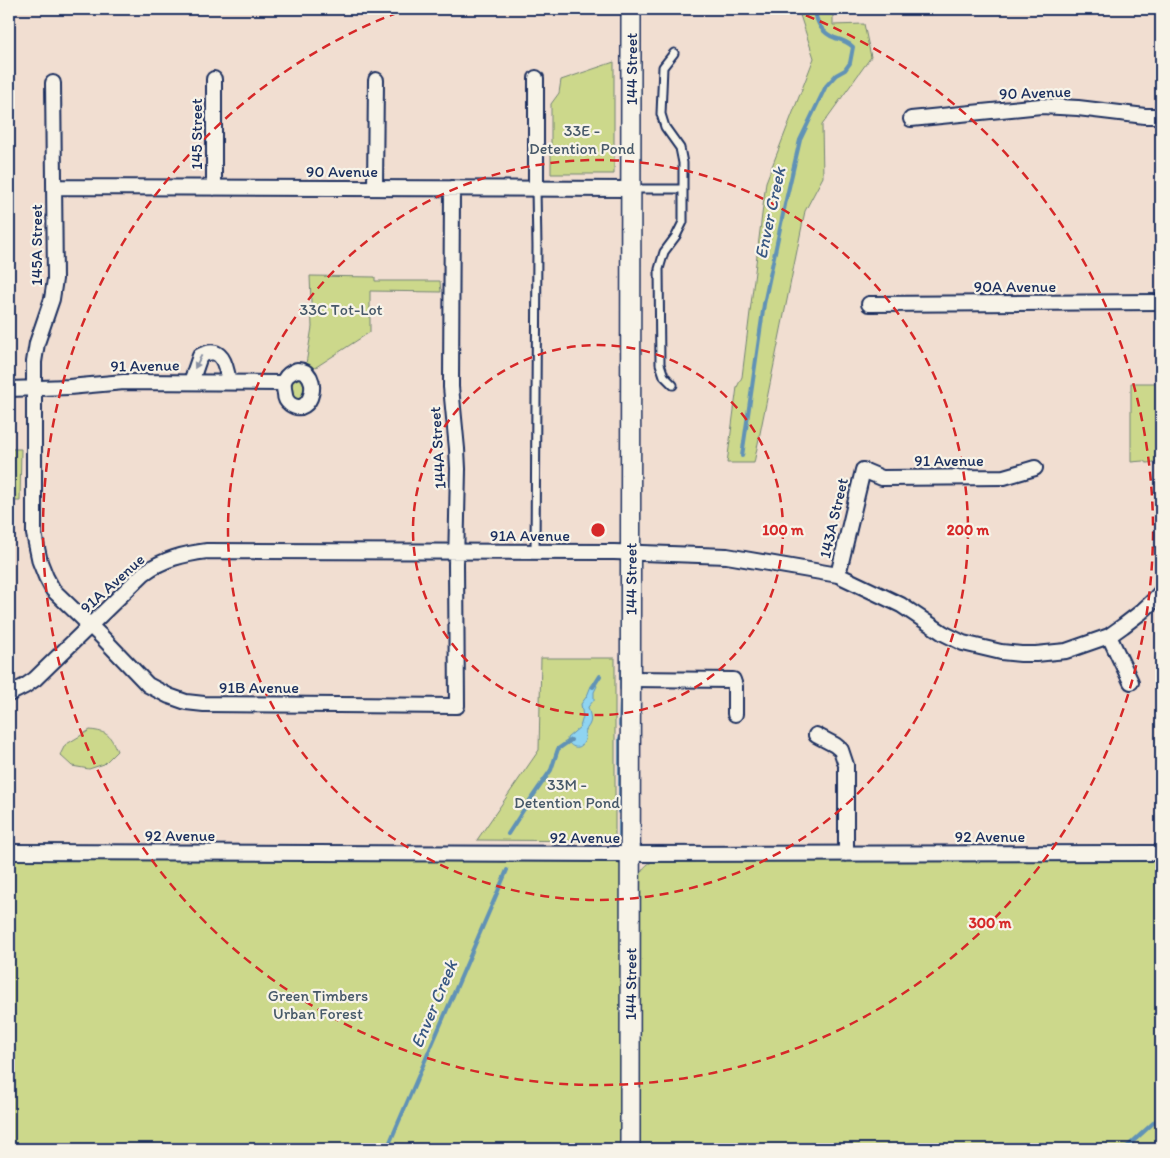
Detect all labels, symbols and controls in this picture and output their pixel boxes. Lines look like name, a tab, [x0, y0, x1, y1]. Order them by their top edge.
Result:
street label: 144 Street	[622, 33, 641, 105]
street label: 90 Avenue	[999, 82, 1072, 103]
street label: 145 Street	[187, 98, 206, 170]
park label: 33E - Detention Pond	[529, 121, 635, 158]
street label: 90 Avenue	[306, 162, 378, 181]
water label: Enver Creek	[750, 163, 791, 261]
street label: 145A Street	[27, 204, 46, 286]
street label: 90A Avenue	[974, 277, 1056, 296]
park label: 33C Tot-Lot	[299, 300, 383, 319]
street label: 91 Avenue	[110, 355, 180, 376]
one-way arrow	[194, 355, 202, 370]
street label: 144A Street	[425, 406, 450, 490]
street label: 91 Avenue	[914, 451, 984, 470]
street label: 143A Street	[815, 476, 852, 560]
centre of rings	[589, 521, 607, 539]
text: 100 m	[762, 521, 804, 539]
text: 200 m	[947, 521, 990, 539]
street label: 91A Avenue	[490, 526, 570, 545]
street label: 144 Street	[621, 543, 641, 615]
street label: 91A Avenue	[76, 549, 149, 617]
street label: 91B Avenue	[219, 678, 299, 697]
park label: 33M - Detention Pond	[514, 775, 620, 812]
street label: 92 Avenue	[145, 826, 215, 845]
street label: 92 Avenue	[955, 827, 1025, 846]
street label: 92 Avenue	[550, 828, 620, 847]
text: 300 m	[969, 914, 1012, 932]
street label: 144 Street	[621, 948, 640, 1020]
water label: Enver Creek	[406, 955, 463, 1051]
park label: Green Timbers Urban Forest	[268, 986, 368, 1023]

